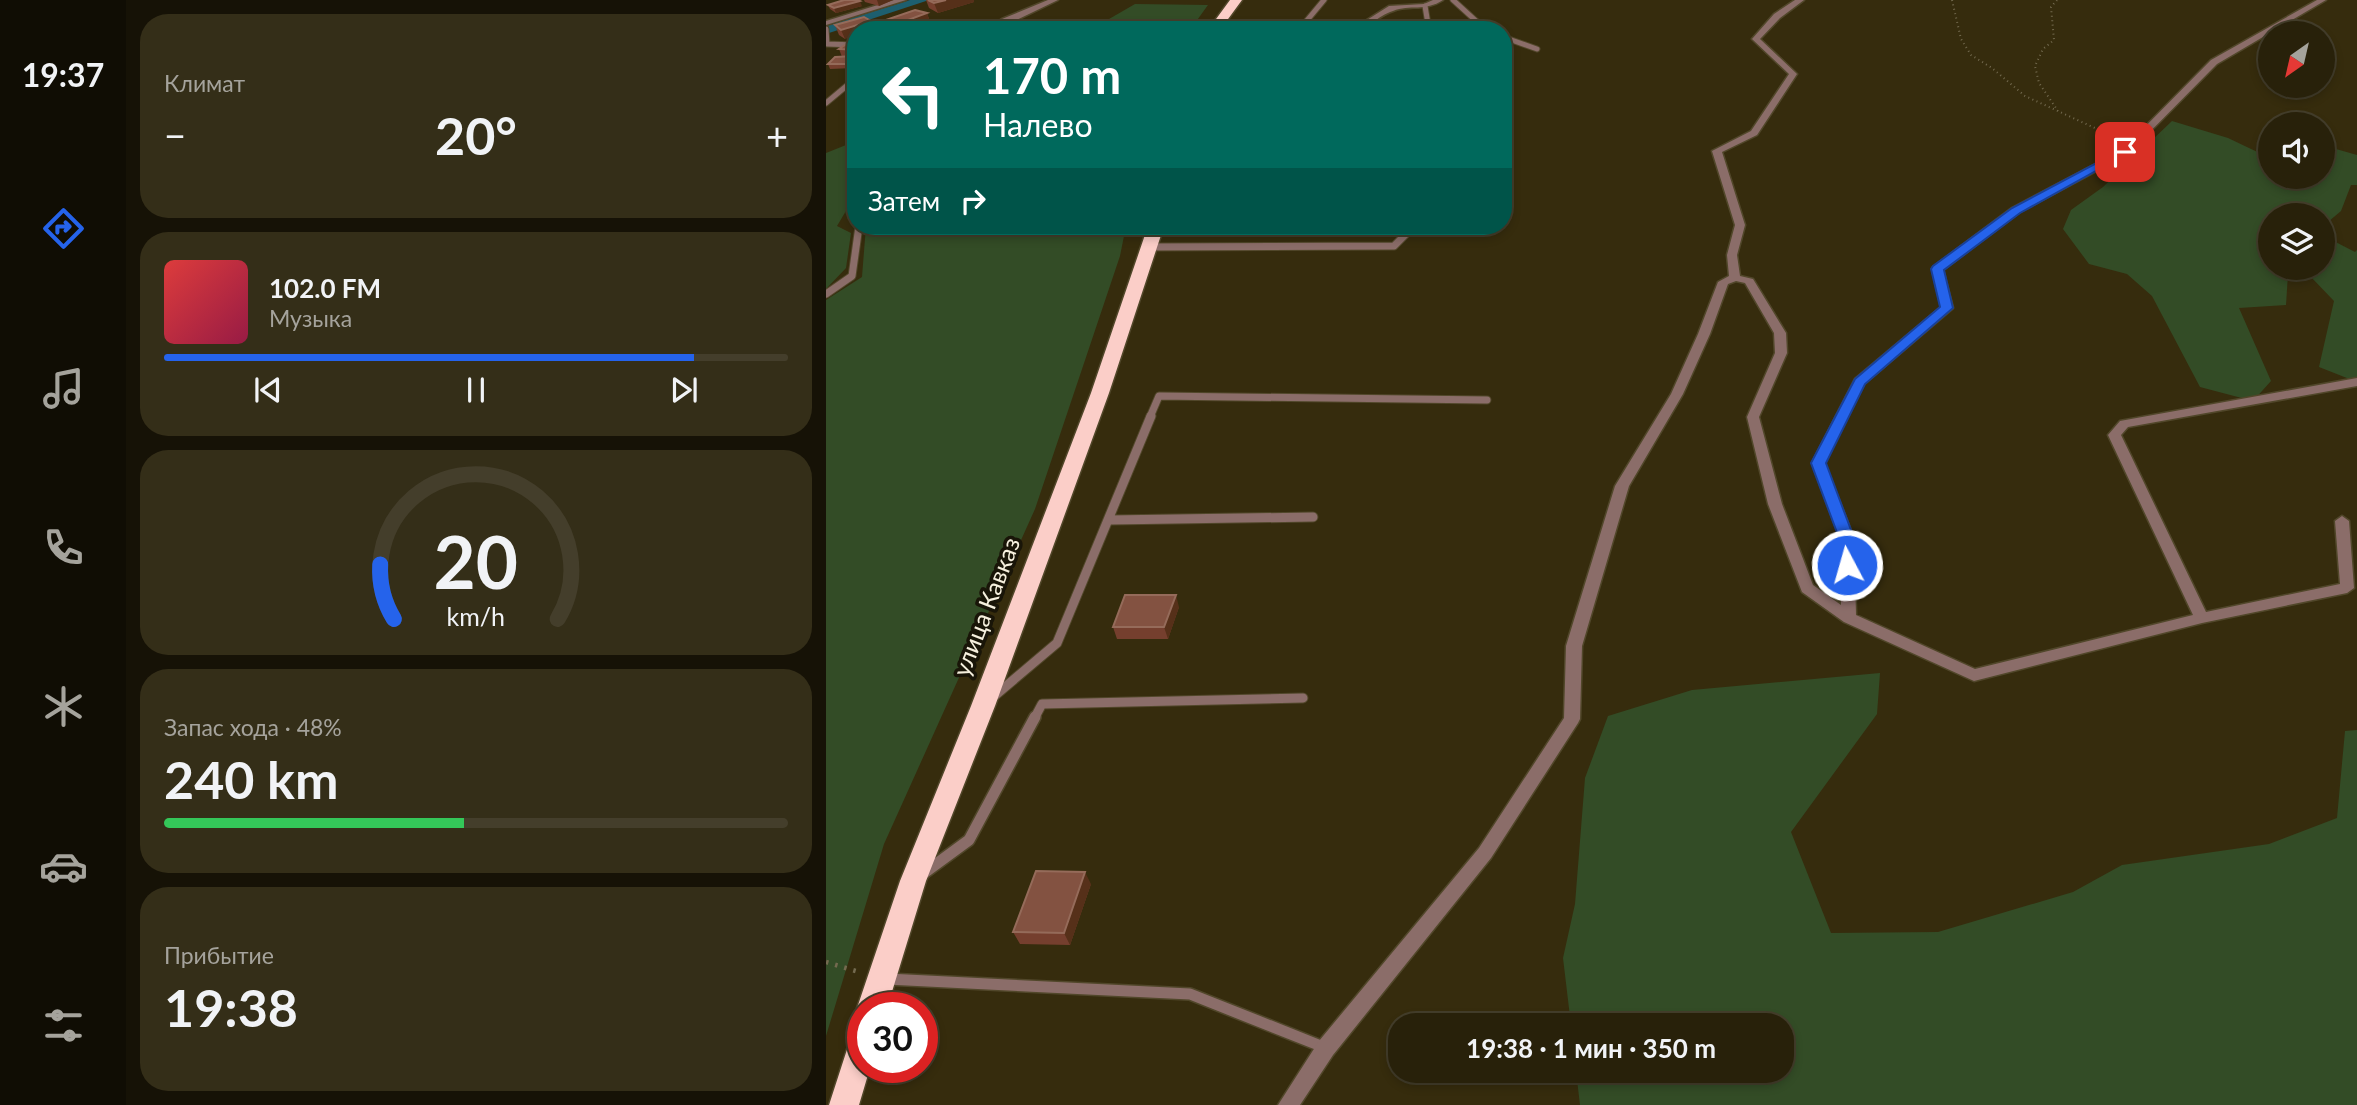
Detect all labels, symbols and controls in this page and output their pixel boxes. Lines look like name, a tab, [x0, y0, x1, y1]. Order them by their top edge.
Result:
north arrow	[2258, 21, 2334, 98]
map controls	[2258, 21, 2335, 280]
text: 170 m	[983, 46, 1121, 104]
icon: left	[868, 49, 959, 140]
text: 19:37	[22, 55, 104, 94]
text: Климат	[164, 69, 245, 97]
text: 20°	[435, 104, 517, 166]
text: Налево	[983, 105, 1093, 144]
text: −	[164, 112, 186, 158]
text: +	[766, 112, 788, 158]
button: sound	[2258, 112, 2335, 189]
pin	[2095, 122, 2155, 182]
icon: arrive	[2106, 133, 2144, 171]
icon: right	[954, 182, 992, 220]
text: Затем	[868, 185, 940, 217]
button: layers	[2258, 203, 2335, 280]
icon: directions	[39, 204, 88, 253]
text: 102.0 FM	[269, 272, 381, 304]
text: Музыка	[269, 304, 352, 332]
icon: music	[39, 364, 88, 413]
icon: previous	[249, 371, 287, 409]
icon: pause	[457, 371, 495, 409]
icon: next	[665, 371, 703, 409]
text: 20	[434, 517, 518, 605]
icon: phone	[39, 523, 88, 572]
position arrow	[1810, 528, 1884, 602]
street label: улица Кавказ	[946, 533, 1025, 680]
text: km/h	[447, 600, 505, 630]
icon: climate	[39, 682, 88, 731]
text: Запас хода · 48%	[164, 713, 342, 741]
text: 240 km	[164, 748, 338, 810]
icon: car	[39, 842, 88, 891]
text: Прибытие	[164, 941, 274, 969]
text: 19:38	[164, 976, 298, 1038]
speed limit sign: 30	[847, 992, 938, 1083]
icon: filters	[39, 1001, 88, 1050]
text: 19:38 · 1 мин · 350 m	[1466, 1032, 1716, 1064]

